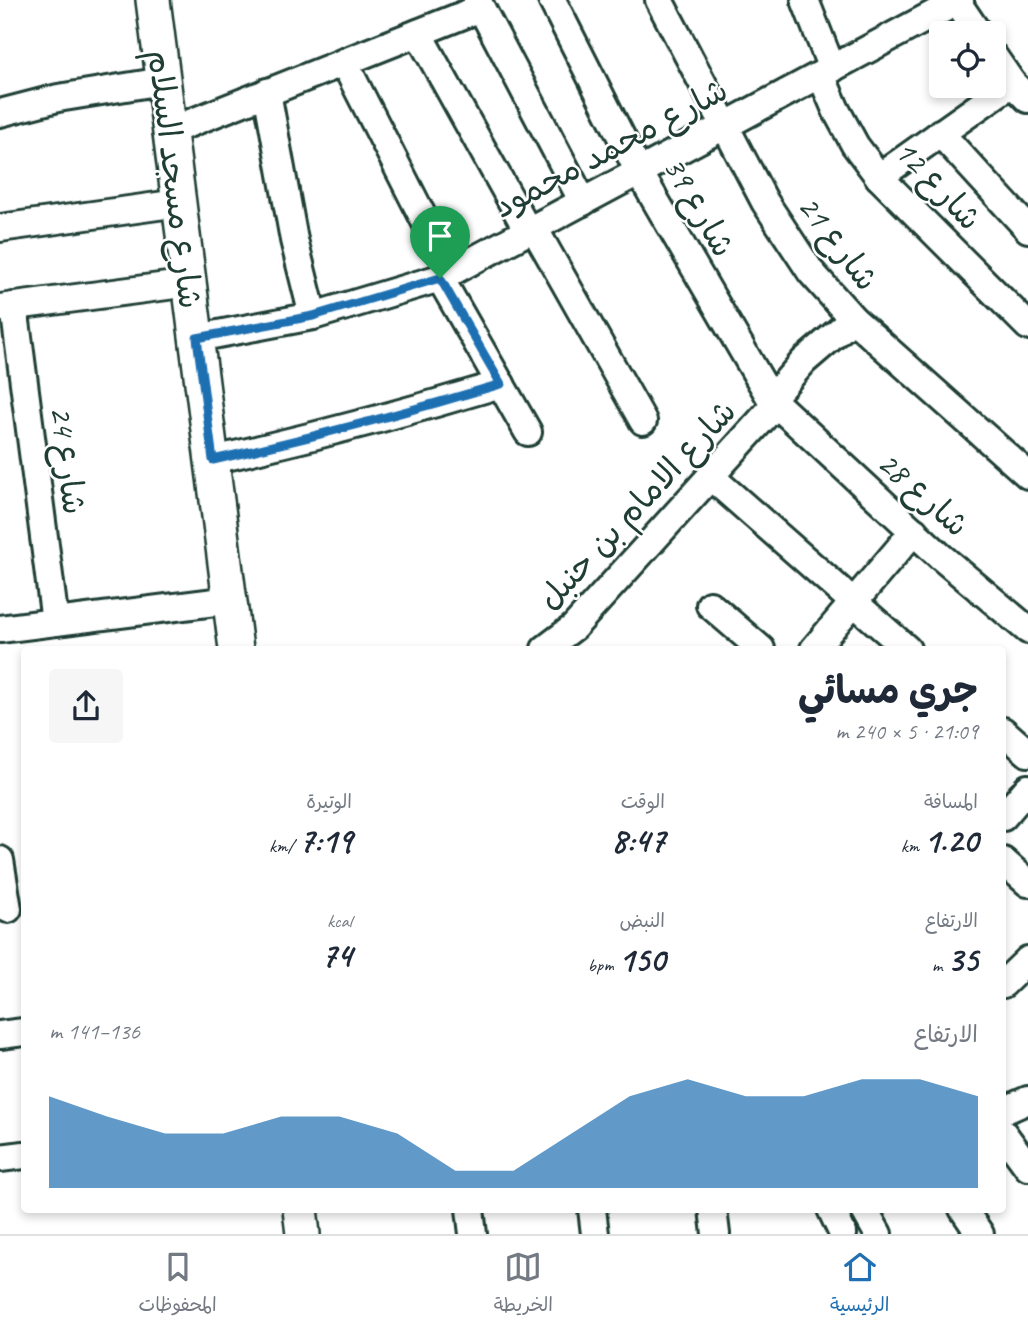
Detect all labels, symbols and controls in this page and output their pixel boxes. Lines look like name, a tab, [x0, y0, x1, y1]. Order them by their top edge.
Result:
map controls	[929, 21, 1006, 98]
button: locate	[929, 21, 1006, 98]
street label: شارع مسجد السلام	[134, 47, 212, 311]
street label: شارع محمد محمود	[486, 68, 736, 229]
street label: شارع 12	[884, 130, 991, 240]
street label: شارع 39	[652, 149, 745, 265]
street label: شارع 21	[787, 186, 888, 300]
pin	[410, 206, 470, 278]
icon: arrive	[421, 217, 459, 255]
street label: شارع الامام بن حنبل	[528, 391, 748, 621]
street label: شارع 24	[39, 403, 95, 517]
street label: شارع 28	[867, 442, 978, 547]
text: جري مسائي	[798, 667, 978, 714]
button: share	[49, 669, 123, 743]
text: 21:09 · 5 × 240 m	[835, 717, 978, 746]
text: الوتيرة	[306, 790, 352, 814]
text: الوقت	[621, 790, 665, 814]
text: المسافة	[924, 790, 978, 814]
text: 7:19	[298, 818, 352, 863]
text: 8:47	[611, 818, 665, 863]
text: 1.20	[924, 818, 978, 863]
text: /km	[269, 834, 298, 858]
text: km	[901, 834, 924, 858]
text: kcal	[327, 909, 352, 933]
text: النبض	[620, 909, 665, 933]
text: الارتفاع	[925, 909, 978, 933]
text: 74	[321, 933, 352, 978]
text: 150	[618, 937, 665, 982]
text: 35	[947, 937, 978, 982]
text: bpm	[588, 953, 618, 977]
text: m	[932, 953, 947, 977]
text: 136–141 m	[49, 1017, 140, 1046]
text: الارتفاع	[914, 1020, 978, 1049]
tab: المحفوظات	[138, 1248, 217, 1321]
tab: الخريطة	[494, 1248, 553, 1321]
tab: الرئيسية	[830, 1248, 890, 1321]

